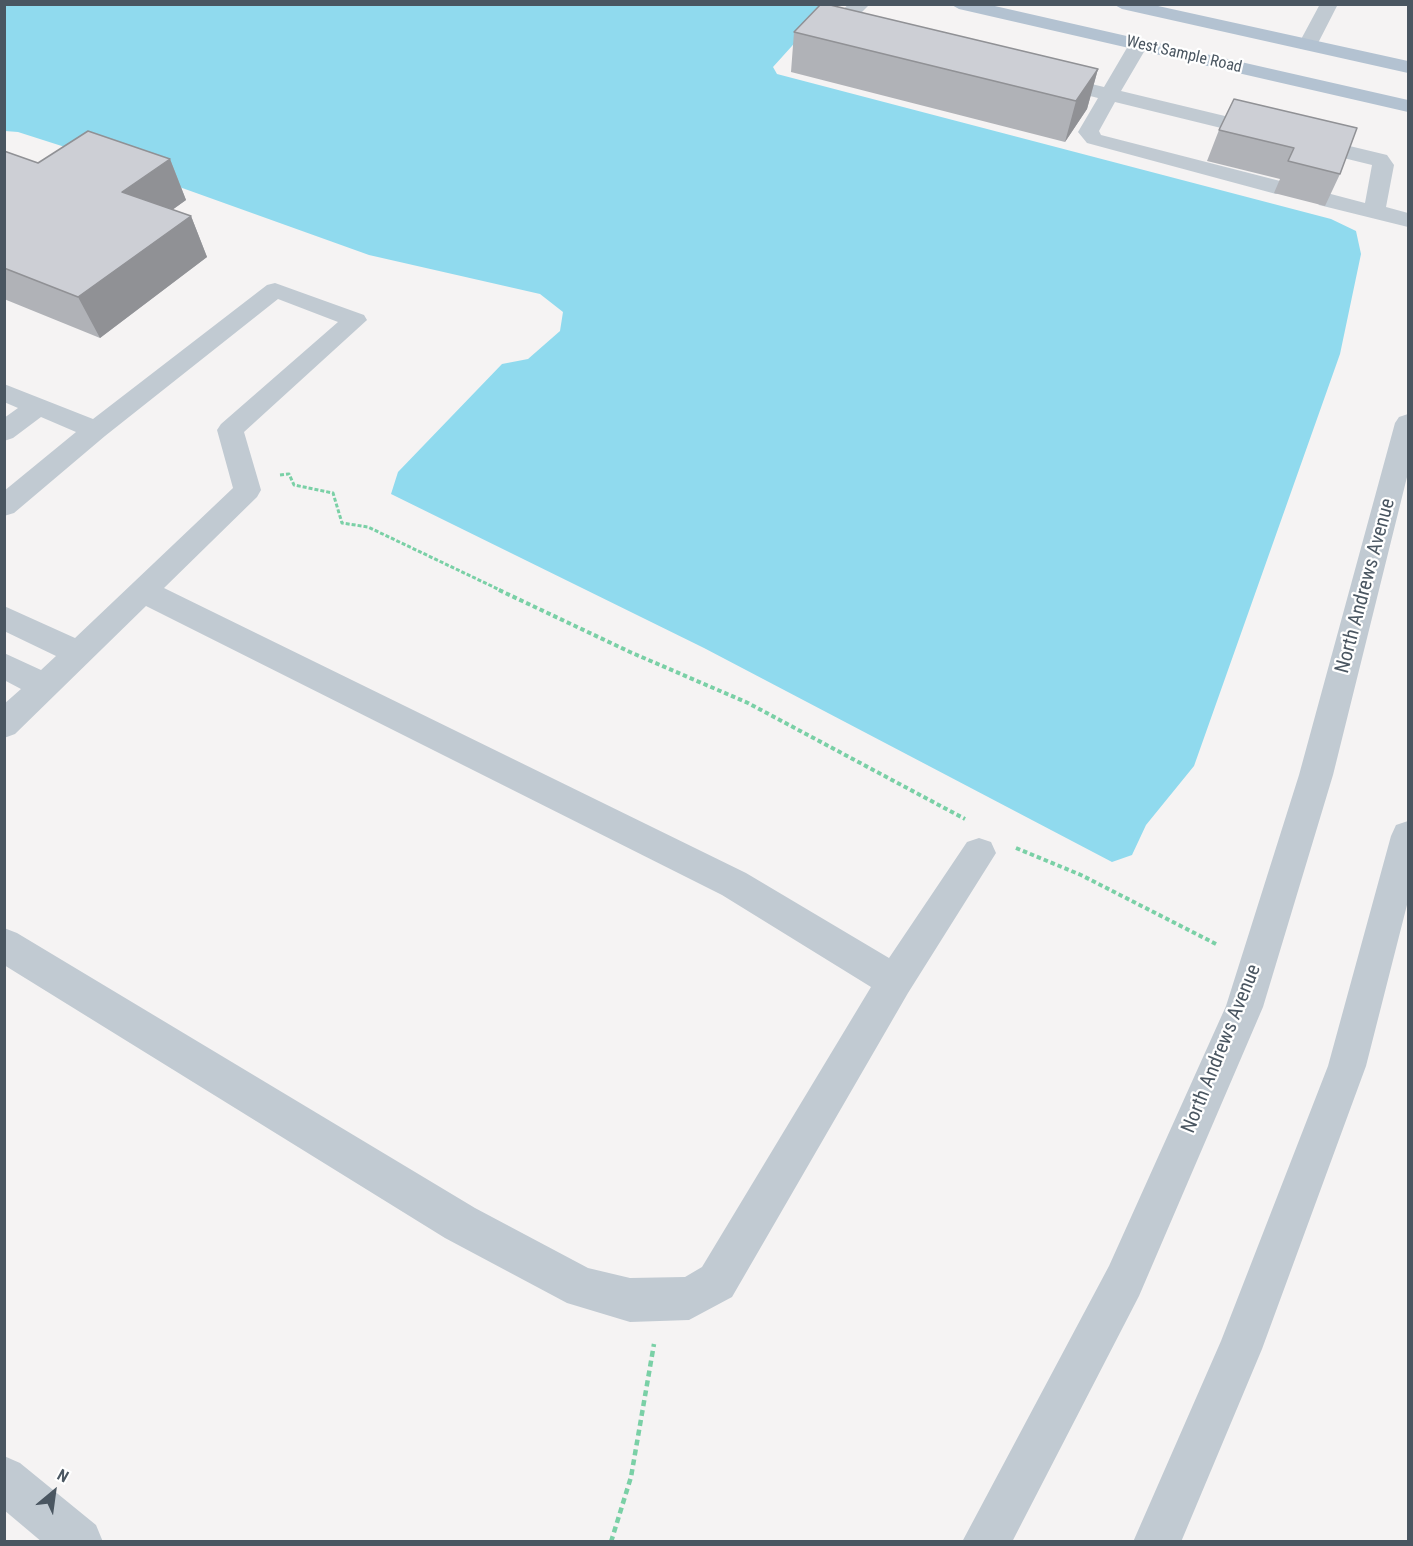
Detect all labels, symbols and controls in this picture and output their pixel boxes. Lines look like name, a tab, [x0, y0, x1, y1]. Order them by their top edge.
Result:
street label: West Sample Road	[1124, 32, 1244, 78]
street label: North Andrews Avenue	[1331, 496, 1401, 676]
street label: North Andrews Avenue	[1177, 961, 1267, 1137]
north arrow	[24, 1462, 84, 1522]
text: N	[54, 1465, 72, 1486]

